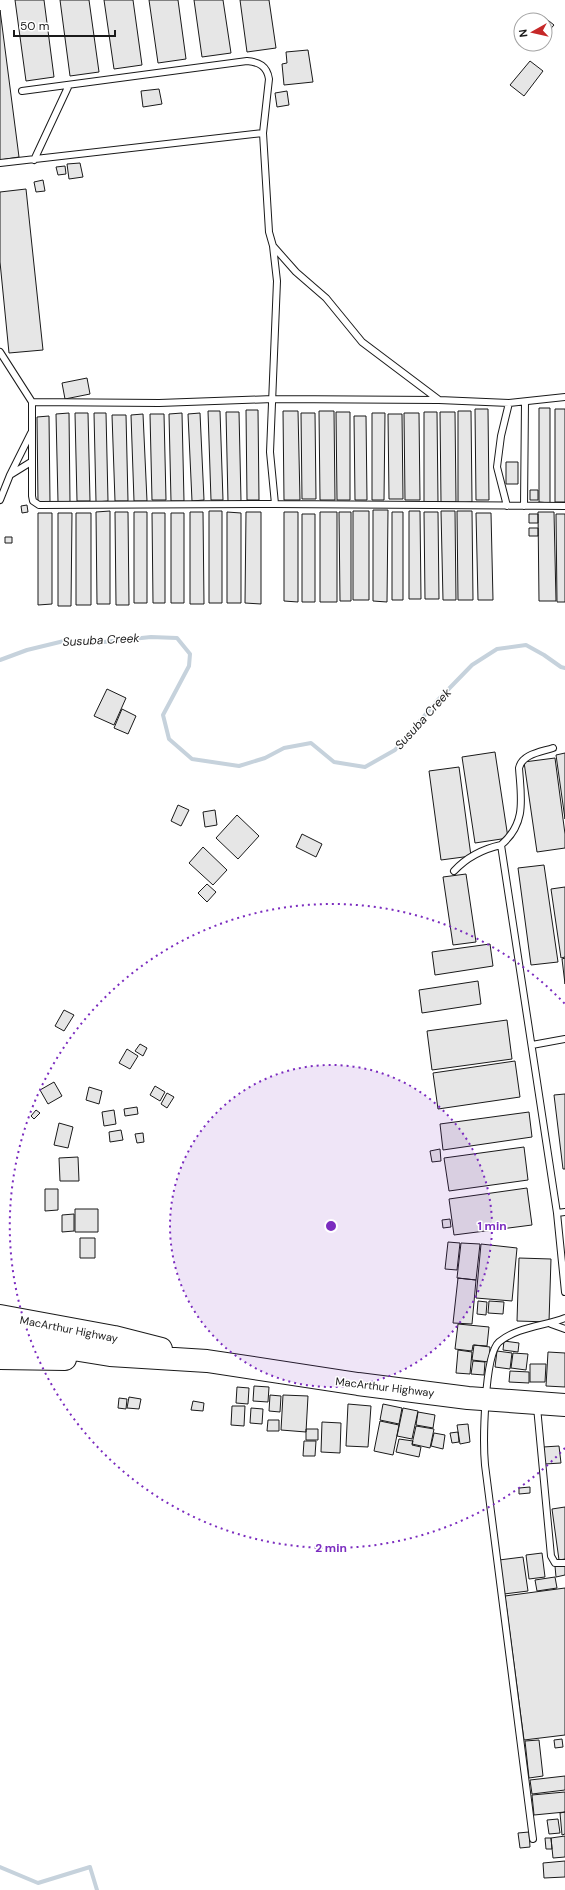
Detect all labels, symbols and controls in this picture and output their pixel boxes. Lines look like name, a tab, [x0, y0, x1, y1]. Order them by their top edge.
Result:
scale bar	[14, 12, 115, 38]
north arrow	[513, 12, 553, 52]
text: 50 m	[20, 18, 49, 34]
text: N	[516, 28, 531, 38]
water label: Susuba Creek	[62, 630, 141, 650]
water label: Susuba Creek	[391, 684, 455, 753]
text: 1 min	[477, 1218, 507, 1234]
centre of rings	[324, 1219, 338, 1233]
street label: MacArthur Highway	[19, 1313, 119, 1345]
street label: MacArthur Highway	[335, 1374, 435, 1400]
text: 2 min	[315, 1540, 347, 1556]

